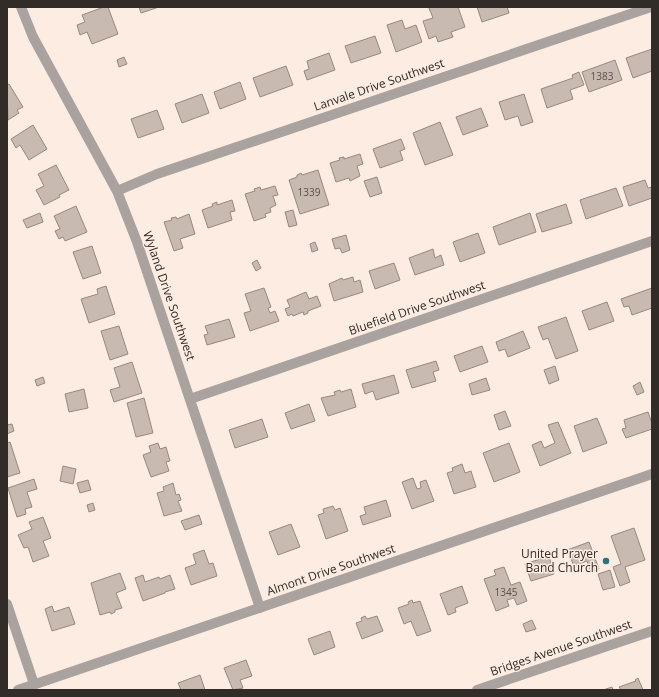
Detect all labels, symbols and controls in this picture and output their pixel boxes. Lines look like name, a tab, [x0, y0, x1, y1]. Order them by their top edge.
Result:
street label: Lanvale Drive Southwest	[311, 54, 446, 115]
house number: 1383	[591, 69, 614, 83]
house number: 1339	[298, 185, 321, 199]
street label: Wyland Drive Southwest	[139, 229, 200, 363]
street label: Bluefield Drive Southwest	[346, 276, 487, 339]
street label: Almont Drive Southwest	[264, 540, 397, 600]
place label: United Prayer Band Church	[521, 545, 598, 576]
marker: United Prayer Band Church	[601, 556, 611, 566]
house number: 1345	[495, 585, 518, 599]
street label: Bridges Avenue Southwest	[488, 615, 634, 680]

